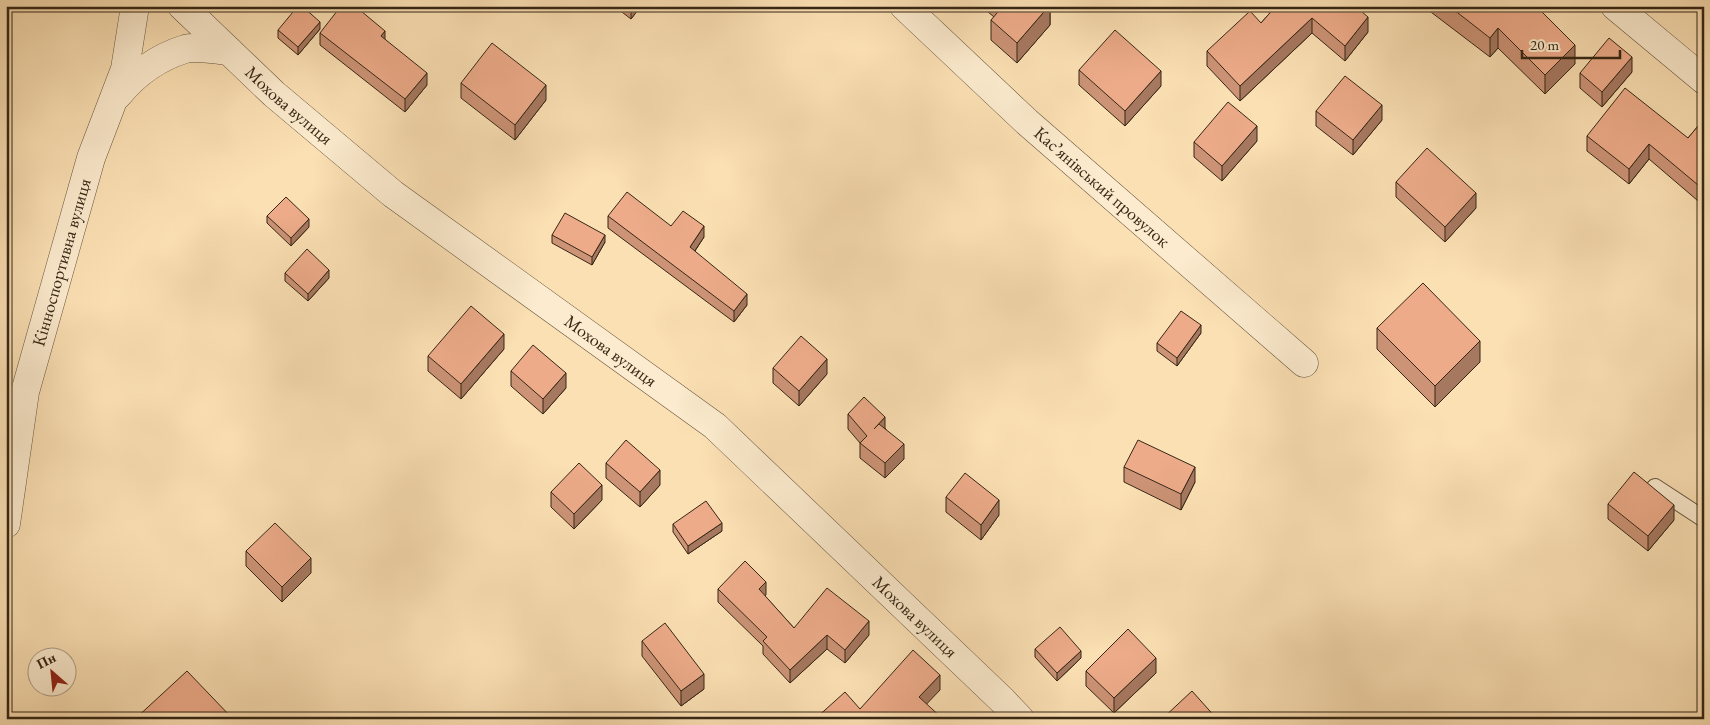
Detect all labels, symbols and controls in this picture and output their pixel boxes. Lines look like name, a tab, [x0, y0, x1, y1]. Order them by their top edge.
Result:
scale bar	[1522, 28, 1620, 60]
text: 20 m	[1530, 35, 1559, 54]
street label: Мохова вулиця	[240, 61, 338, 150]
street label: Касʼянівський провулок	[1029, 121, 1175, 252]
street label: Кінноспортивна вулиця	[26, 176, 96, 349]
street label: Мохова вулиця	[560, 309, 662, 392]
street label: Мохова вулиця	[868, 570, 963, 662]
north arrow	[28, 648, 78, 698]
text: Пн	[33, 648, 59, 673]

